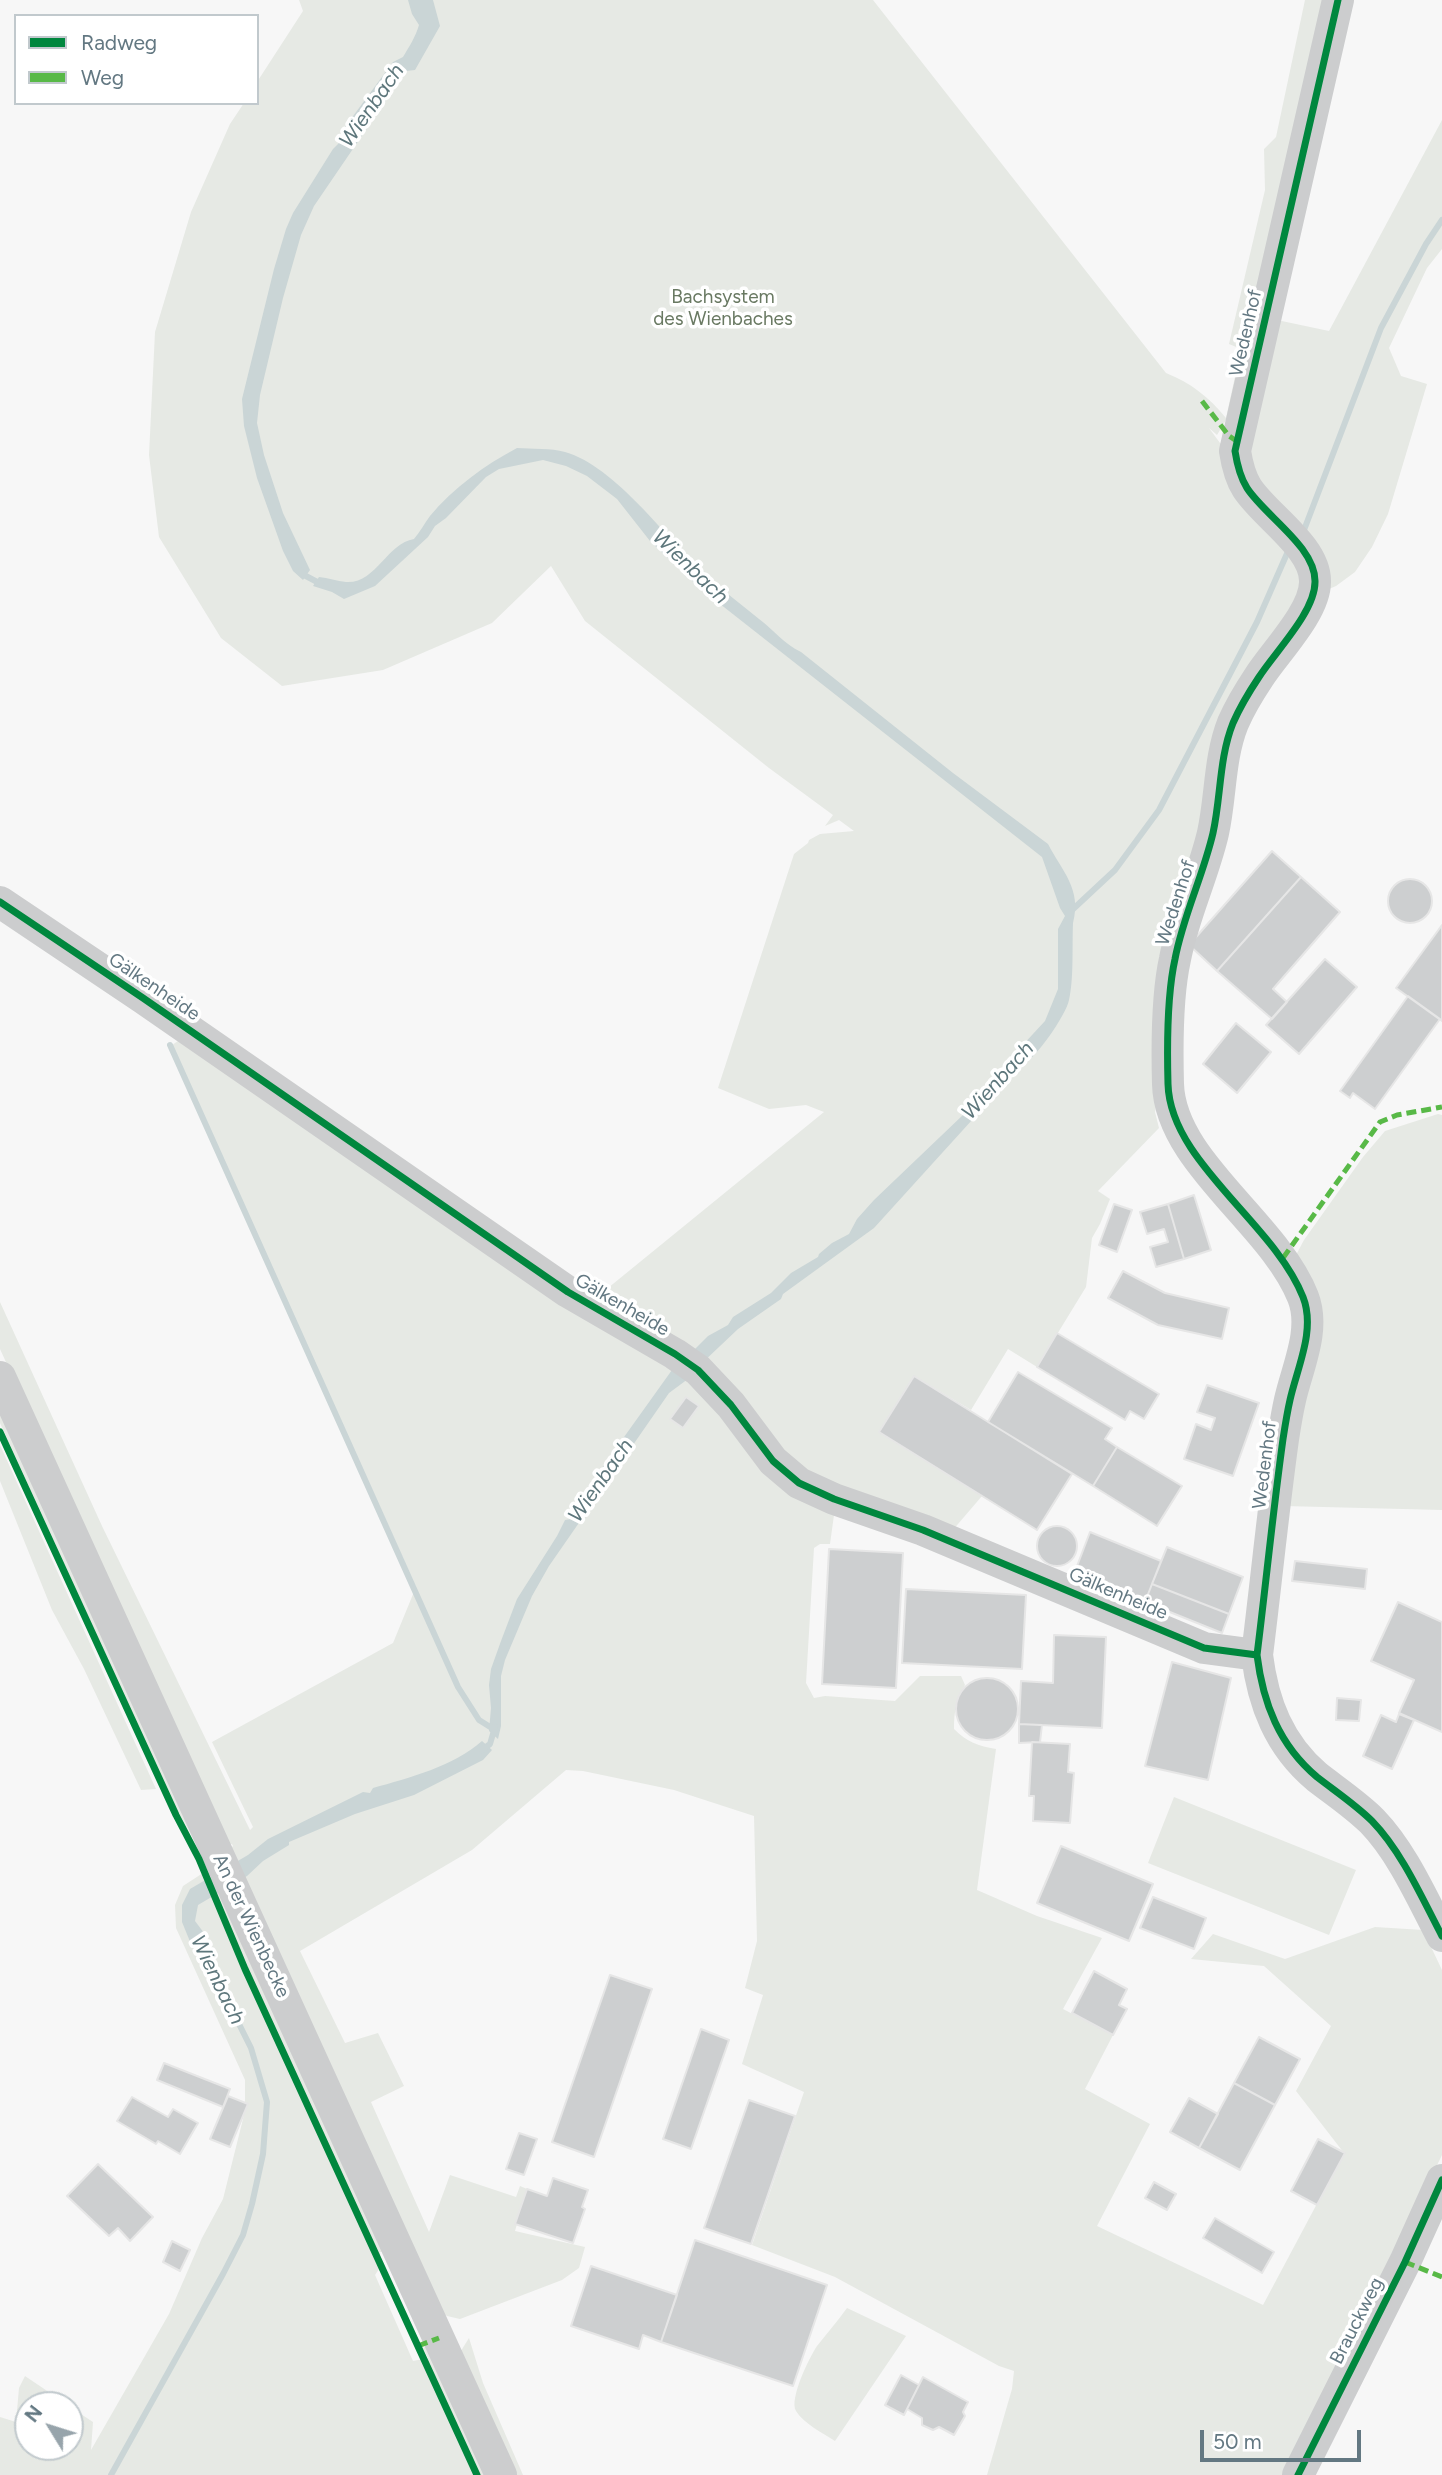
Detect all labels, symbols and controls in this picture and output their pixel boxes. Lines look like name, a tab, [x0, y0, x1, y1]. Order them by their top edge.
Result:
legend	[14, 14, 259, 105]
text: Radweg	[81, 30, 157, 55]
water label: Wienbach	[334, 59, 410, 153]
text: Weg	[81, 65, 124, 90]
park label: Bachsystem des Wienbaches	[653, 286, 793, 330]
street label: Wedenhof	[1225, 287, 1267, 379]
water label: Wienbach	[647, 525, 733, 609]
street label: Wedenhof	[1151, 857, 1201, 949]
street label: Gälkenheide	[104, 948, 204, 1026]
water label: Wienbach	[957, 1037, 1039, 1125]
street label: Gälkenheide	[571, 1269, 673, 1341]
street label: Wedenhof	[1248, 1420, 1282, 1510]
water label: Wienbach	[563, 1434, 639, 1528]
street label: Gälkenheide	[1065, 1563, 1171, 1625]
street label: An der Wienbecke	[208, 1851, 294, 2001]
water label: Wienbach	[185, 1931, 249, 2029]
street label: Brauckweg	[1326, 2274, 1388, 2368]
north arrow	[14, 2391, 84, 2461]
text: N	[20, 2401, 47, 2427]
scale bar	[1204, 2416, 1365, 2460]
text: 50 m	[1213, 2429, 1262, 2454]

